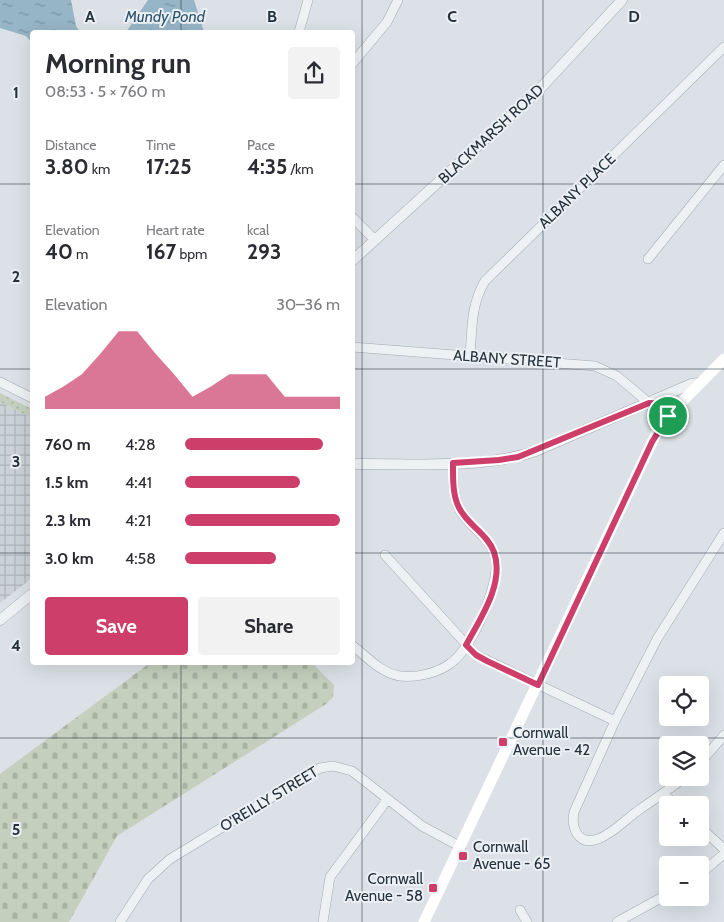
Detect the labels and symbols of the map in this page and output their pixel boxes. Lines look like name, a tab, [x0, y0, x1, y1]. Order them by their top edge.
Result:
text: A	[85, 7, 95, 26]
water label: Mundy Pond	[124, 7, 206, 26]
text: B	[267, 7, 277, 26]
text: C	[447, 7, 457, 26]
text: D	[628, 7, 640, 26]
street label: BLACKMARSH ROAD	[435, 81, 547, 187]
text: 1	[13, 83, 19, 102]
street label: ALBANY PLACE	[535, 150, 619, 232]
text: 2	[12, 267, 20, 286]
street label: ALBANY STREET	[453, 346, 561, 372]
pin	[647, 395, 689, 437]
text: 3	[12, 452, 20, 471]
text: 4	[11, 636, 21, 655]
place label: Cornwall Avenue - 42	[513, 724, 590, 759]
marker: Cornwall Avenue - 42	[497, 736, 509, 748]
street label: O'REILLY STREET	[217, 763, 321, 835]
text: 5	[12, 820, 20, 839]
place label: Cornwall Avenue - 65	[473, 838, 550, 873]
marker: Cornwall Avenue - 65	[457, 850, 469, 862]
place label: Cornwall Avenue - 58	[345, 870, 423, 905]
marker: Cornwall Avenue - 58	[427, 882, 439, 894]

